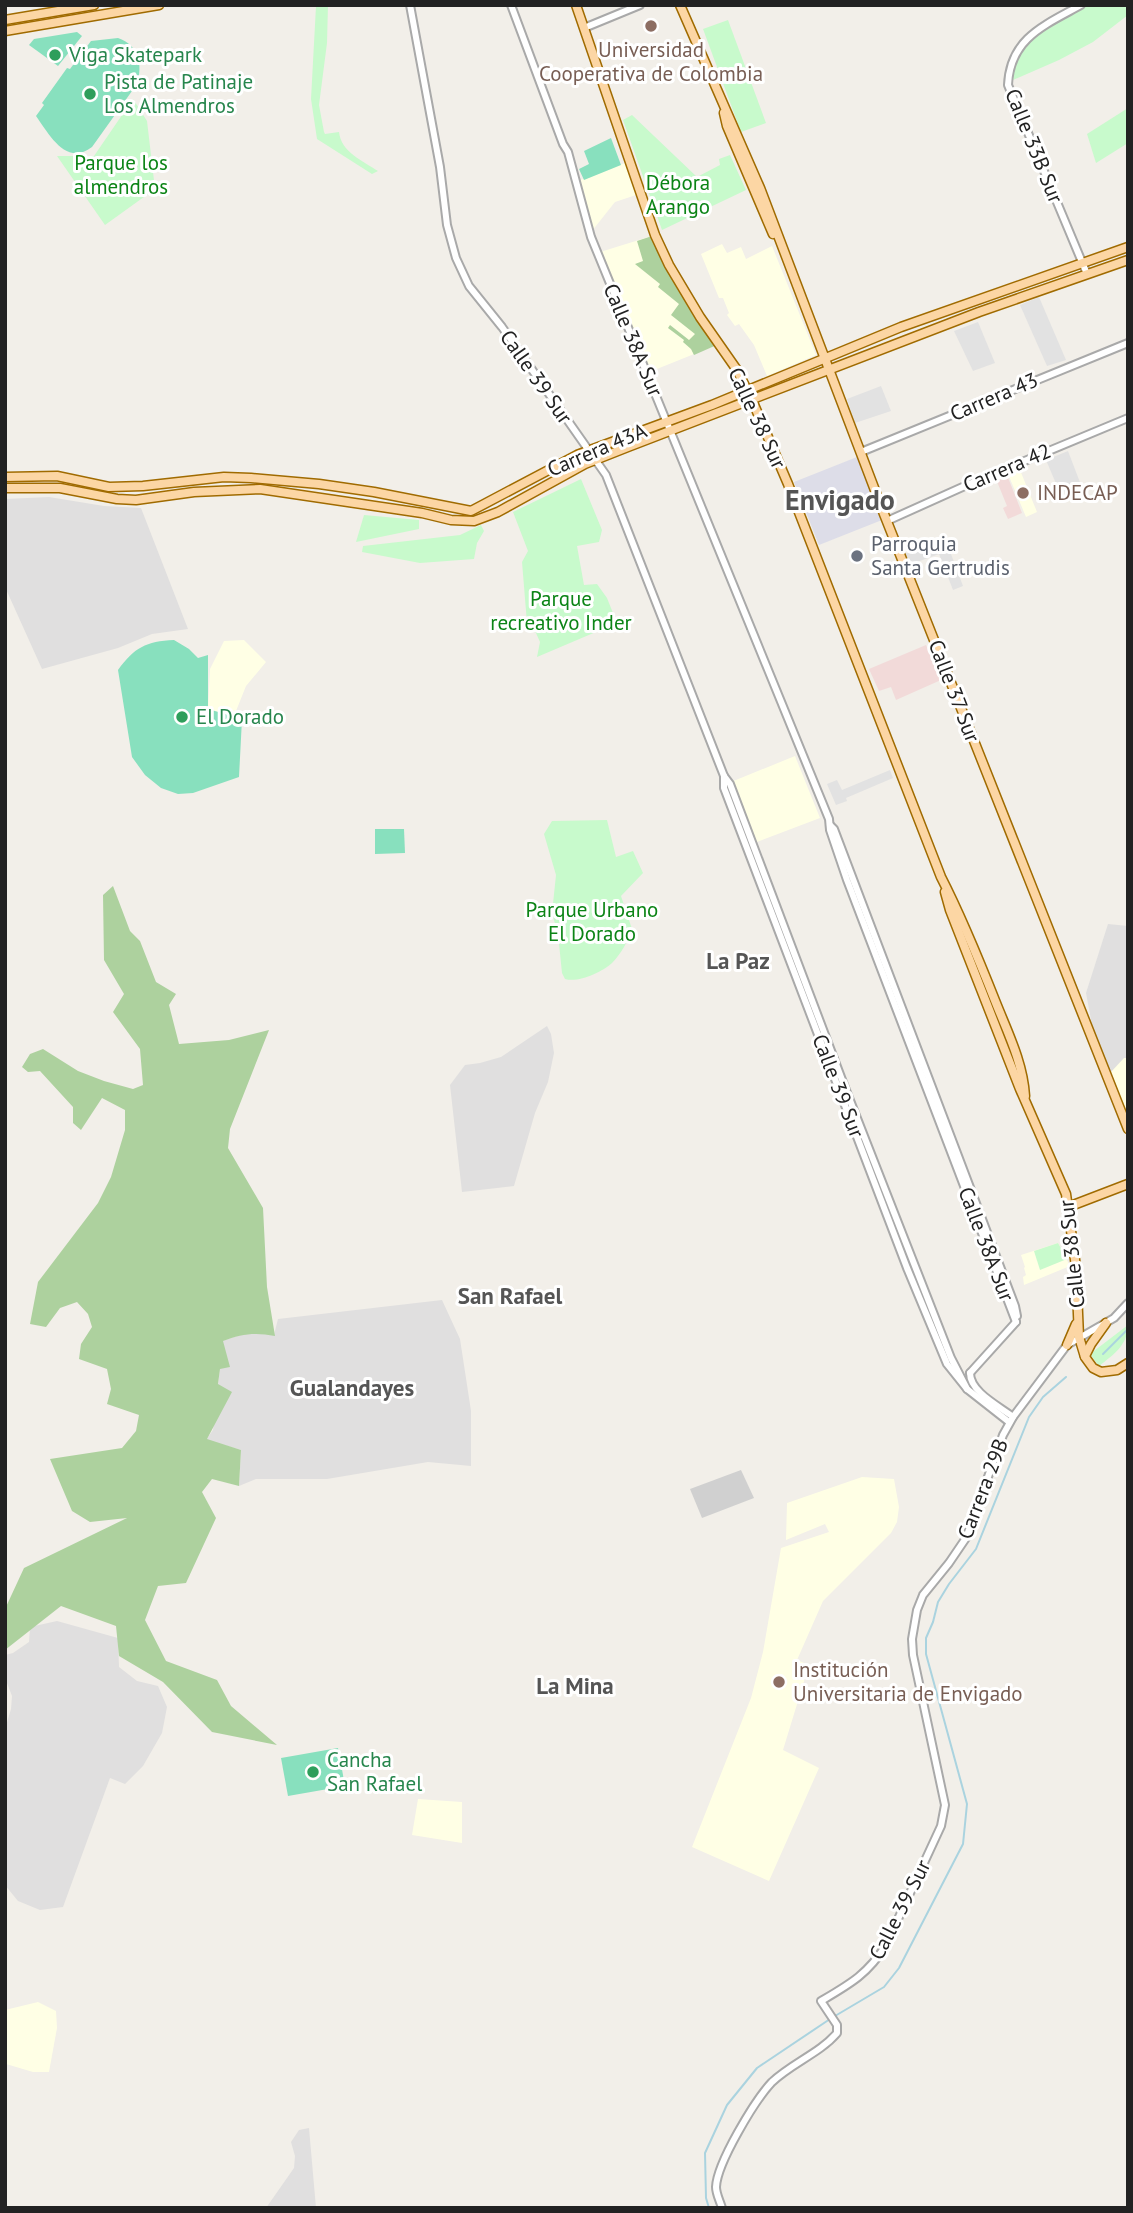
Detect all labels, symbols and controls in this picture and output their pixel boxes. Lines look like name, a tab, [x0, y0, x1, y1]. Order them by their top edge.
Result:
marker: Universidad Cooperativa de Colombia	[643, 18, 659, 34]
place label: Universidad Cooperativa de Colombia	[539, 36, 763, 87]
place label: Viga Skatepark	[68, 41, 202, 68]
marker: Viga Skatepark	[47, 47, 63, 63]
place label: Pista de Patinaje Los Almendros	[104, 68, 253, 119]
street label: Calle 33B Sur	[999, 85, 1070, 207]
marker: Pista de Patinaje Los Almendros	[82, 86, 98, 102]
park label: Parque los almendros	[74, 149, 168, 200]
park label: Débora Arango	[646, 169, 710, 220]
street label: Calle 38A Sur	[598, 279, 669, 400]
street label: Calle 39 Sur	[494, 324, 579, 429]
street label: Calle 38 Sur	[722, 363, 793, 473]
street label: Carrera 43	[946, 366, 1042, 427]
street label: Carrera 43A	[543, 416, 651, 483]
street label: Carrera 42	[959, 437, 1055, 498]
place label: INDECAP	[1037, 479, 1118, 506]
district label: Envigado	[785, 481, 895, 518]
marker: INDECAP	[1015, 485, 1031, 501]
place label: Parroquia Santa Gertrudis	[871, 530, 1010, 581]
marker: Parroquia Santa Gertrudis	[849, 548, 865, 564]
park label: Parque recreativo Inder	[490, 585, 632, 636]
street label: Calle 37 Sur	[923, 636, 986, 746]
place label: El Dorado	[196, 703, 284, 730]
marker: El Dorado	[174, 709, 190, 725]
park label: Parque Urbano El Dorado	[526, 896, 658, 947]
district label: La Paz	[706, 946, 770, 975]
street label: Calle 39 Sur	[806, 1030, 871, 1141]
street label: Calle 38A Sur	[952, 1183, 1021, 1305]
street label: Calle 38 Sur	[1052, 1199, 1091, 1310]
district label: San Rafael	[458, 1281, 562, 1310]
district label: Gualandayes	[290, 1373, 415, 1402]
street label: Carrera 29B	[951, 1435, 1014, 1543]
place label: Institución Universitaria de Envigado	[793, 1656, 1023, 1707]
district label: La Mina	[536, 1671, 614, 1700]
marker: Institución Universitaria de Envigado	[771, 1674, 787, 1690]
place label: Cancha San Rafael	[327, 1746, 422, 1797]
marker: Cancha San Rafael	[305, 1764, 321, 1780]
street label: Calle 39 Sur	[863, 1855, 936, 1964]

